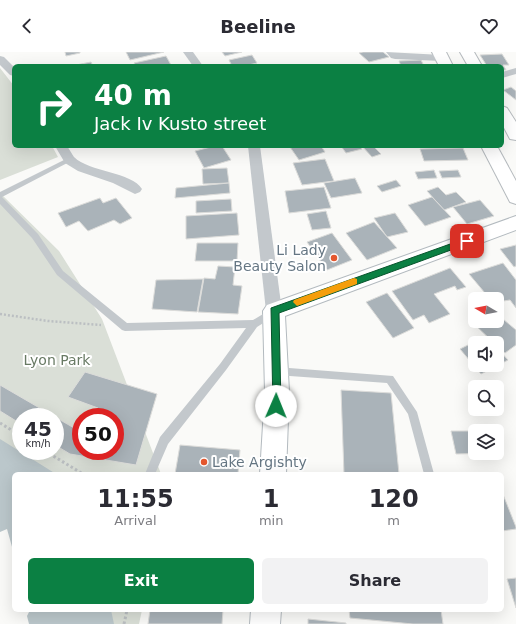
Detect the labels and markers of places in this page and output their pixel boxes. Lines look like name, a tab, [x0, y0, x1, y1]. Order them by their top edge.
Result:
pin	[450, 224, 484, 258]
place label: Li Lady Beauty Salon	[233, 242, 326, 274]
marker: Li Lady Beauty Salon	[329, 253, 339, 263]
place label: Lake Argishty	[212, 454, 307, 470]
marker: Lake Argishty	[199, 457, 209, 467]

